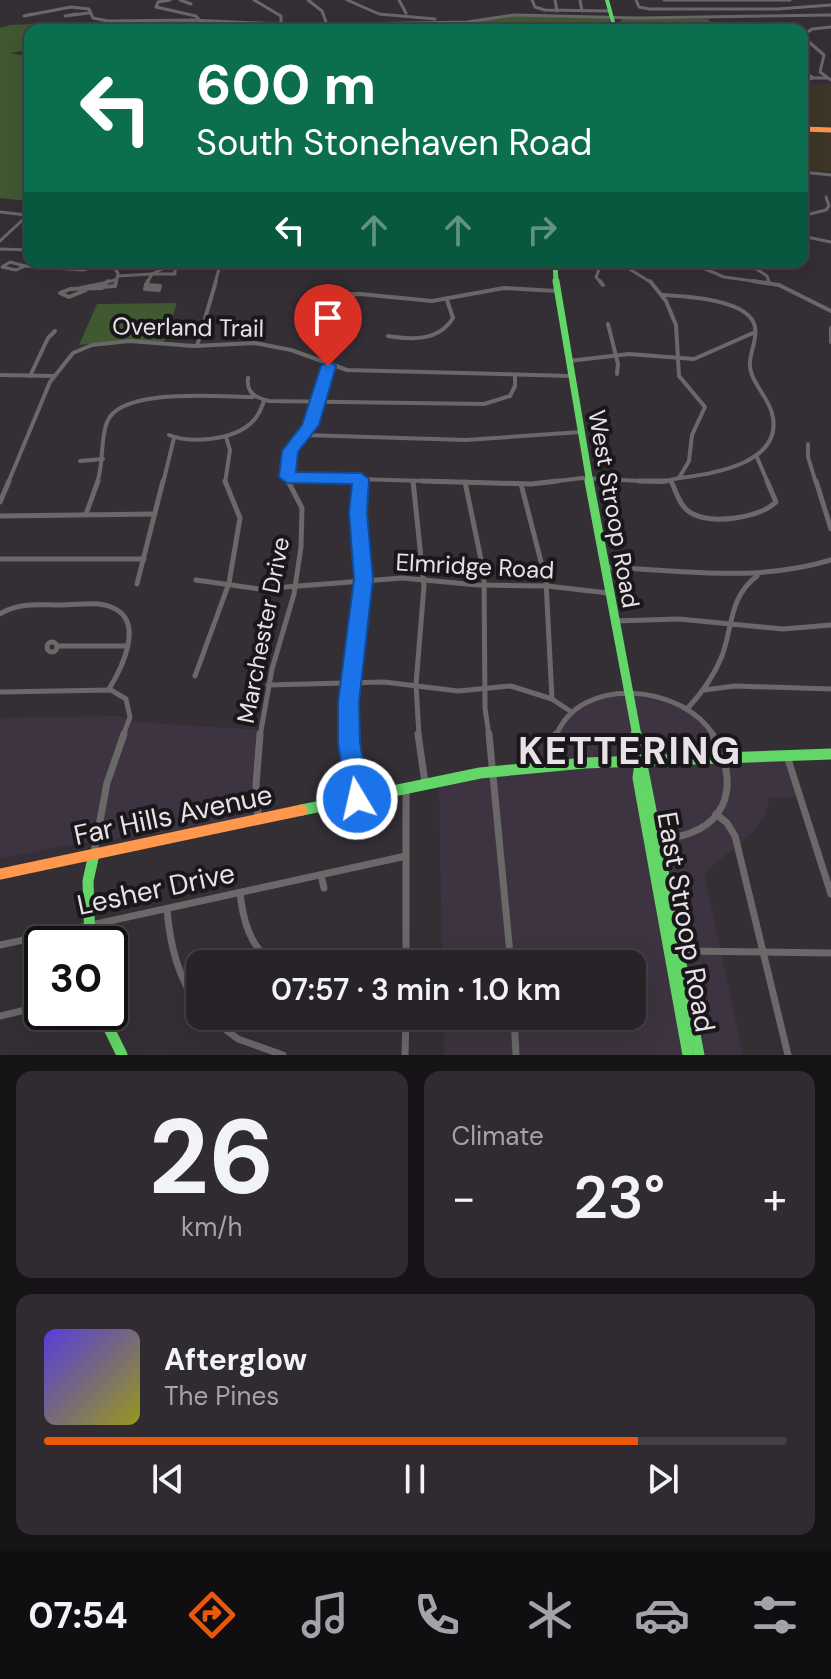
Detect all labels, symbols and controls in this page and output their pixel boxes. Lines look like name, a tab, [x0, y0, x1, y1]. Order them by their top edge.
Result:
text: 600 m	[196, 48, 376, 121]
icon: left	[64, 56, 168, 160]
text: South Stonehaven Road	[196, 119, 592, 166]
icon: left	[268, 208, 312, 252]
icon: ahead	[352, 208, 396, 252]
icon: ahead	[436, 208, 480, 252]
icon: right	[520, 208, 564, 252]
pin	[294, 284, 362, 366]
icon: arrive	[306, 296, 350, 340]
street label: Overland Trail	[112, 310, 264, 344]
street label: West Stroop Road	[581, 408, 647, 610]
street label: Marchester Drive	[230, 534, 296, 726]
street label: Elmridge Road	[395, 546, 555, 586]
district label: KETTERING	[518, 726, 742, 776]
position arrow	[315, 757, 399, 841]
street label: Far Hills Avenue	[70, 776, 276, 854]
street label: East Stroop Road	[648, 809, 724, 1035]
street label: Lesher Drive	[74, 854, 238, 924]
speed limit sign: 30	[24, 926, 128, 1030]
text: 07:57 · 3 min · 1.0 km	[271, 970, 561, 1009]
text: 26	[149, 1090, 275, 1225]
text: Climate	[452, 1119, 544, 1153]
text: 23°	[573, 1158, 665, 1237]
text: −	[452, 1169, 476, 1227]
text: +	[763, 1169, 787, 1227]
text: km/h	[181, 1210, 242, 1244]
text: Afterglow	[164, 1340, 307, 1379]
text: The Pines	[164, 1379, 279, 1413]
icon: previous	[146, 1457, 190, 1501]
icon: pause	[393, 1457, 437, 1501]
icon: next	[641, 1457, 685, 1501]
icon: directions	[184, 1587, 240, 1643]
icon: music	[297, 1587, 353, 1643]
icon: phone	[409, 1587, 465, 1643]
icon: climate	[522, 1587, 578, 1643]
icon: car	[634, 1587, 690, 1643]
icon: filters	[747, 1587, 803, 1643]
text: 07:54	[28, 1592, 128, 1639]

